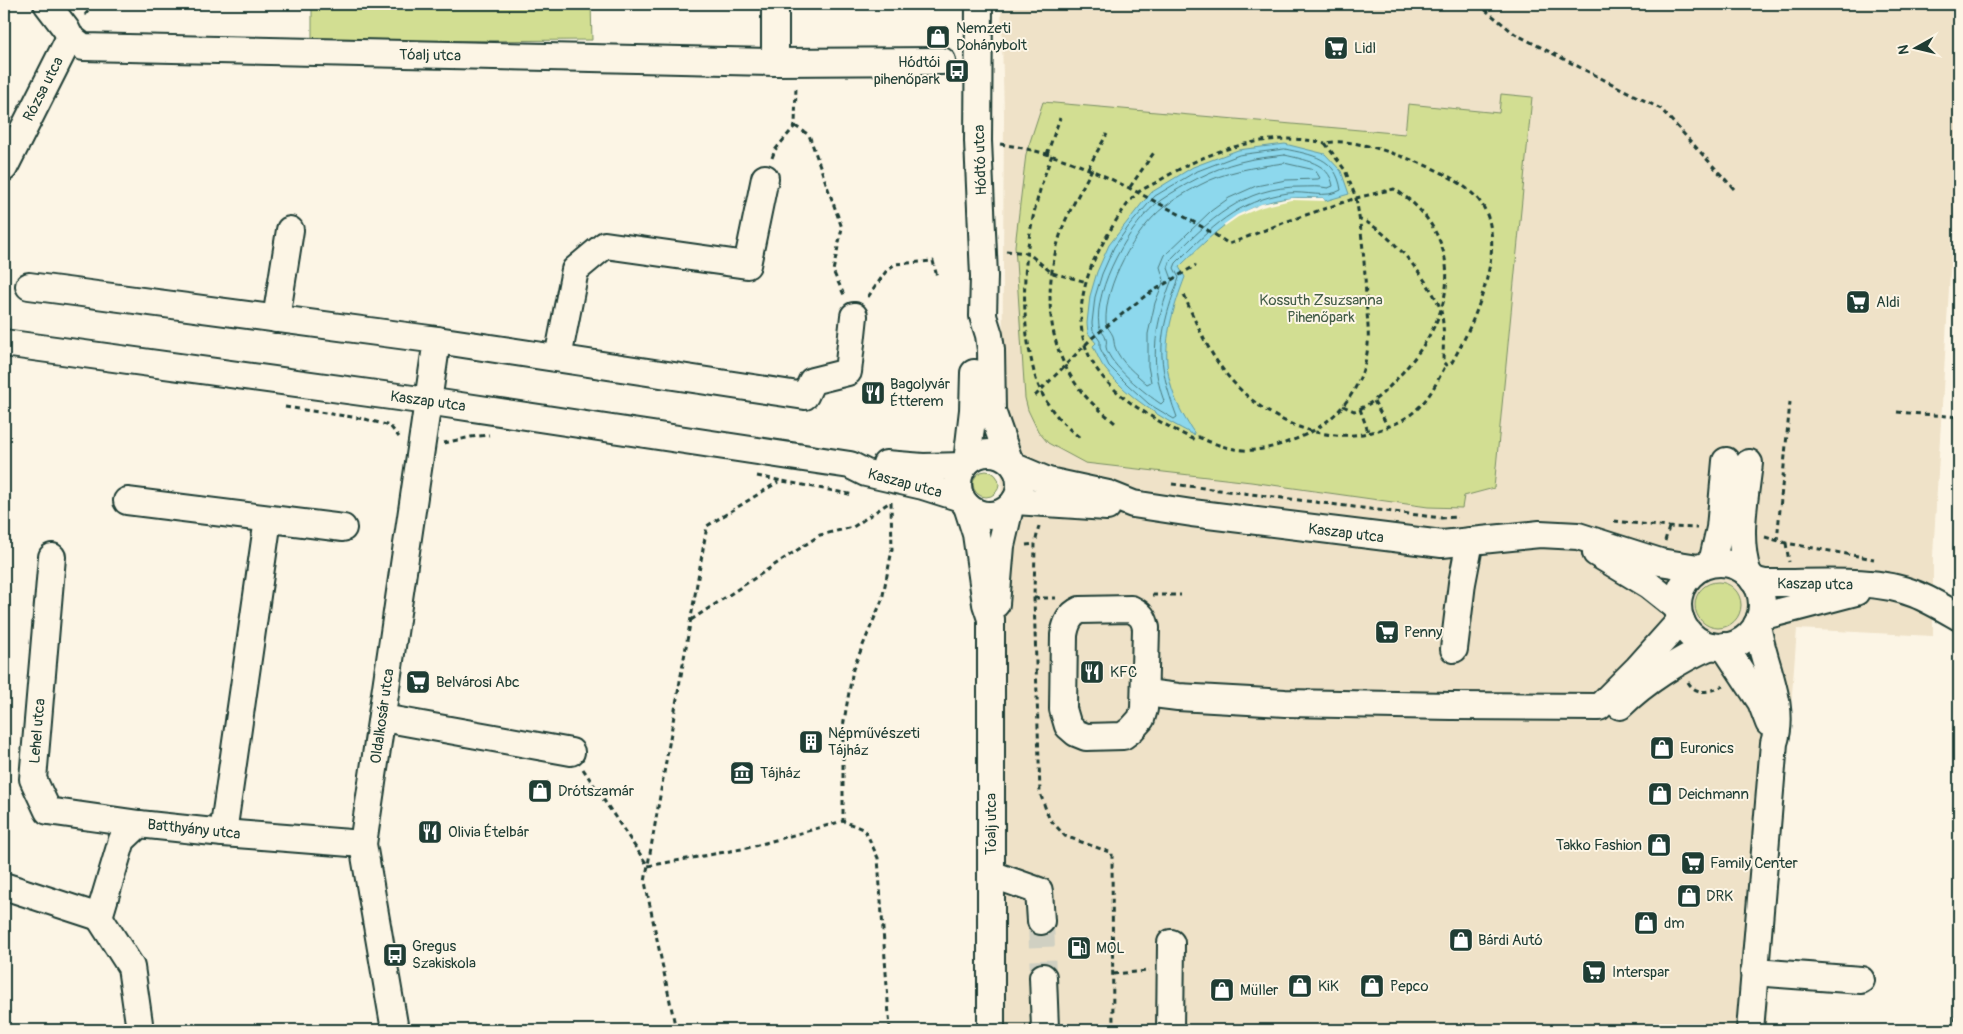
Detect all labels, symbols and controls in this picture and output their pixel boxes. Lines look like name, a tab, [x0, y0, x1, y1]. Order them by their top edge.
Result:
place label: Nemzeti Dohánybolt	[956, 19, 1028, 55]
north arrow	[1890, 22, 1940, 72]
shop icon: Nemzeti Dohánybolt	[925, 24, 951, 50]
supermarket icon: Lidl	[1323, 35, 1349, 61]
place label: Lidl	[1354, 39, 1376, 58]
text: N	[1895, 44, 1913, 56]
street label: Tóalj utca	[399, 45, 461, 66]
place label: Hódtói pihenőpark	[874, 53, 941, 89]
street label: Rózsa utca	[19, 54, 68, 125]
bus stop icon: Hódtói pihenőpark	[944, 58, 970, 84]
street label: Hódtó utca	[970, 124, 991, 196]
supermarket icon: Aldi	[1845, 289, 1871, 315]
park label: Kossuth Zsuzsanna Pihenőpark	[1259, 291, 1383, 327]
place label: Aldi	[1876, 293, 1900, 312]
place label: Bagolyvár Étterem	[890, 375, 951, 411]
restaurant icon: Bagolyvár Étterem	[860, 380, 886, 406]
street label: Kaszap utca	[389, 387, 467, 416]
street label: Kaszap utca	[866, 464, 944, 503]
street label: Kaszap utca	[1307, 519, 1385, 548]
street label: Kaszap utca	[1777, 574, 1853, 595]
supermarket icon: Penny	[1374, 619, 1400, 645]
place label: Penny	[1404, 623, 1443, 642]
restaurant icon: KFC	[1079, 659, 1105, 685]
place label: KFC	[1110, 663, 1137, 682]
street label: Oldalkosár utca	[366, 667, 399, 765]
supermarket icon: Belvárosi Abc	[405, 669, 431, 695]
place label: Belvárosi Abc	[436, 673, 520, 692]
street label: Lehel utca	[25, 698, 50, 764]
place label: Népművészeti Tájház	[828, 724, 920, 760]
building icon: Népművészeti Tájház	[798, 729, 824, 755]
shop icon: Euronics	[1649, 735, 1675, 761]
place label: Euronics	[1680, 739, 1734, 758]
museum icon: Tájház	[729, 760, 755, 786]
place label: Tájház	[760, 764, 801, 783]
shop icon: Drótszamár	[527, 778, 553, 804]
shop icon: Deichmann	[1647, 781, 1673, 807]
place label: Drótszamár	[558, 782, 635, 801]
place label: Deichmann	[1678, 785, 1749, 804]
street label: Tóalj utca	[982, 793, 1001, 855]
street label: Batthyány utca	[146, 815, 241, 844]
restaurant icon: Olivia Ételbár	[417, 819, 443, 845]
place label: Olivia Ételbár	[448, 823, 530, 842]
shop icon: Takko Fashion	[1646, 832, 1672, 858]
place label: Takko Fashion	[1556, 836, 1642, 855]
supermarket icon: Family Center	[1680, 850, 1706, 876]
place label: Family Center	[1710, 854, 1798, 873]
shop icon: DRK	[1676, 883, 1702, 909]
place label: DRK	[1706, 887, 1733, 906]
shop icon: dm	[1633, 910, 1659, 936]
place label: dm	[1664, 914, 1685, 933]
shop icon: Bárdi Autó	[1448, 927, 1474, 953]
place label: Bárdi Autó	[1478, 931, 1543, 950]
fuel station icon: MOL	[1066, 935, 1092, 961]
place label: Gregus Szakiskola	[412, 937, 476, 973]
place label: MOL	[1096, 939, 1125, 958]
bus stop icon: Gregus Szakiskola	[382, 942, 408, 968]
supermarket icon: Interspar	[1581, 959, 1607, 985]
place label: Interspar	[1612, 963, 1670, 982]
shop icon: KiK	[1287, 973, 1313, 999]
shop icon: Pepco	[1359, 973, 1385, 999]
shop icon: Müller	[1209, 977, 1235, 1003]
place label: KiK	[1318, 977, 1339, 996]
place label: Pepco	[1390, 977, 1428, 996]
place label: Müller	[1240, 981, 1279, 1000]

